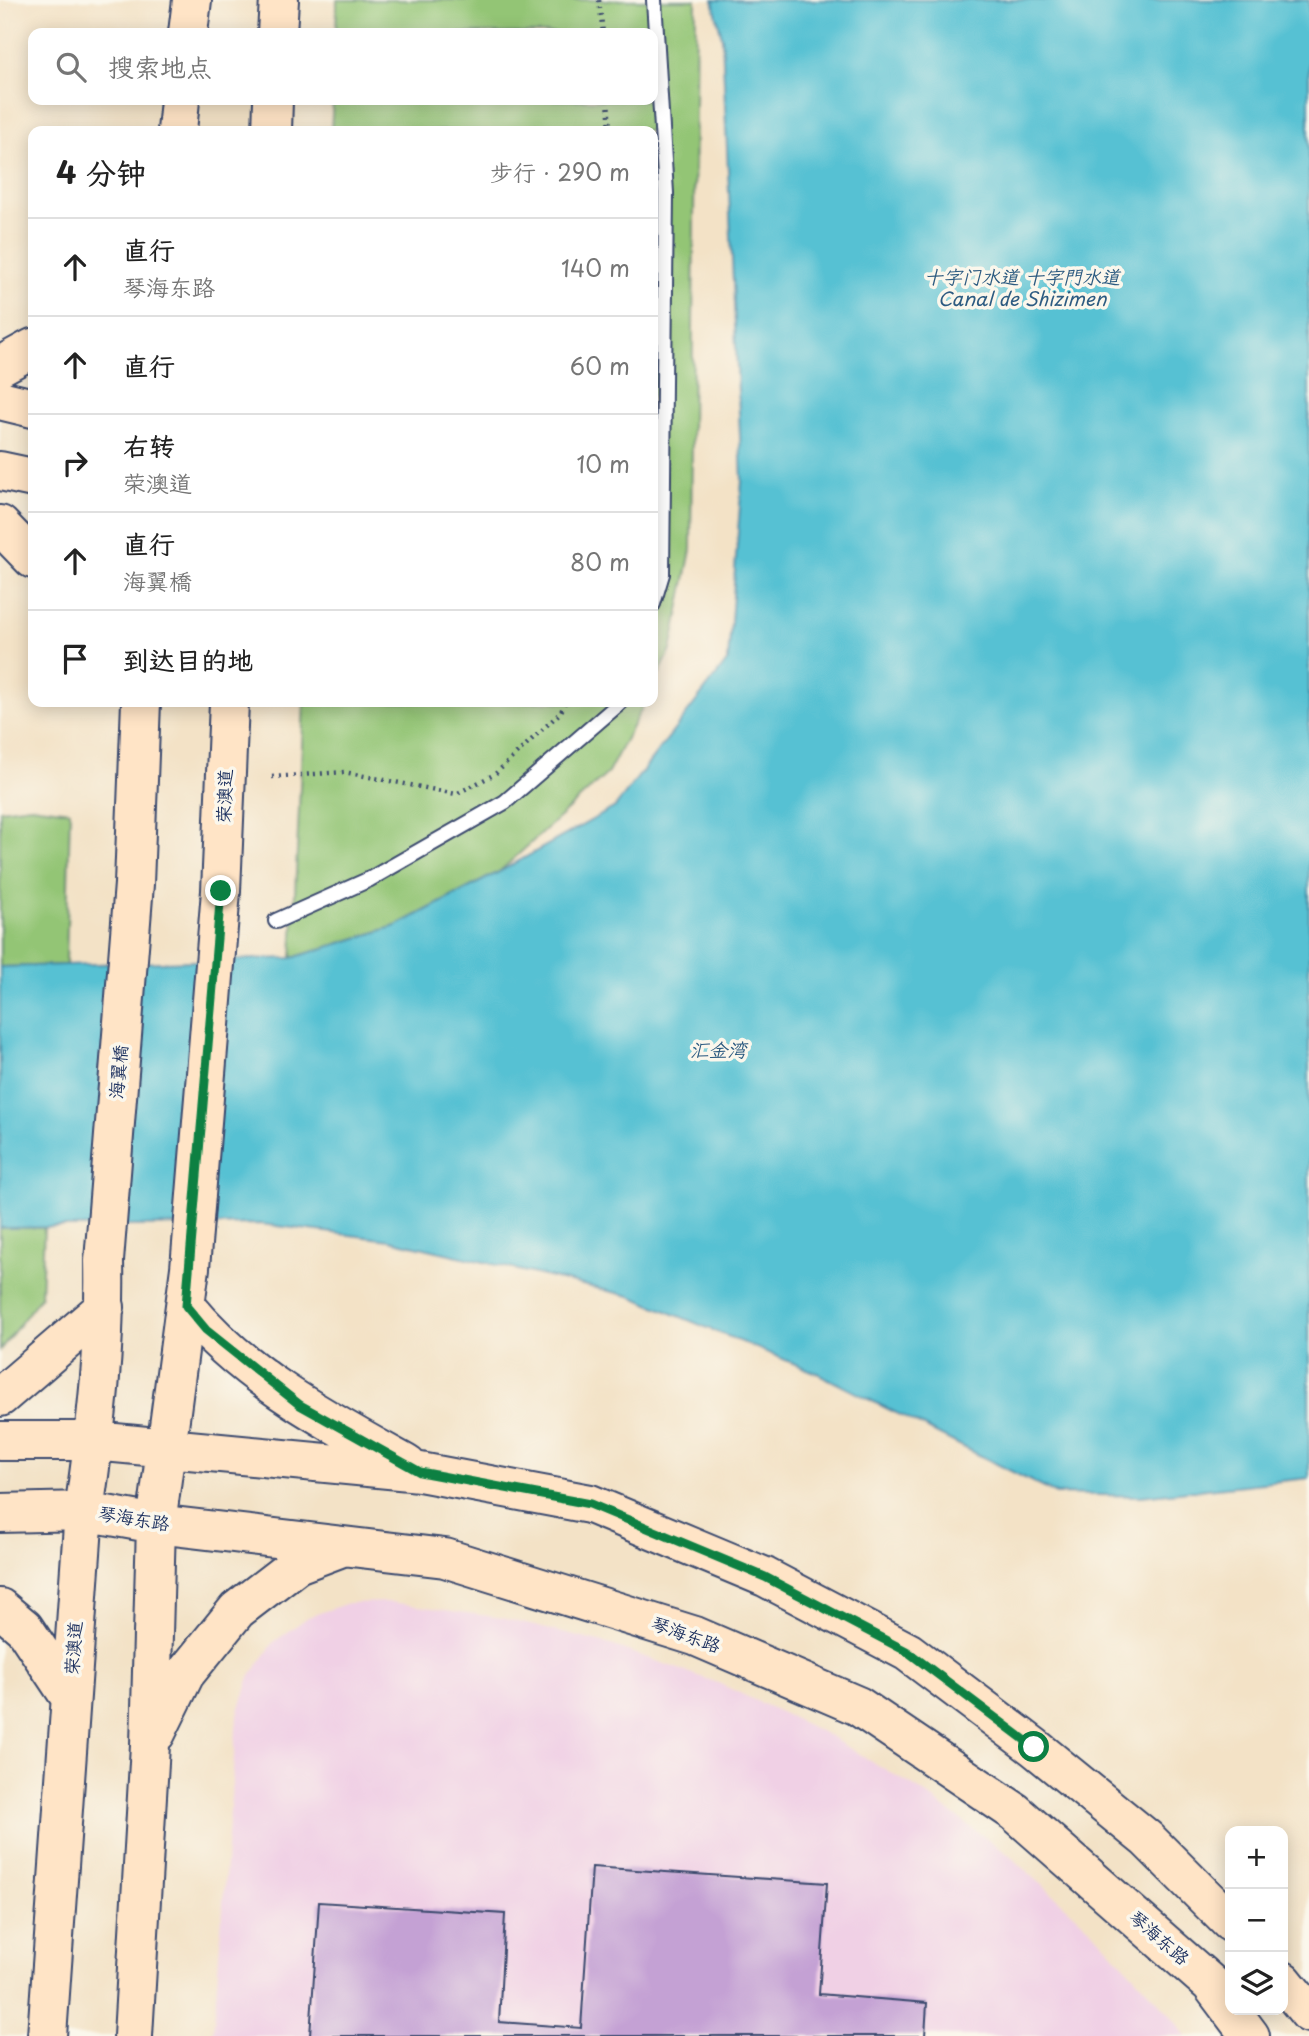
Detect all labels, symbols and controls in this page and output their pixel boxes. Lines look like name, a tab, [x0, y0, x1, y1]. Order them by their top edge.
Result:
search box	[28, 28, 658, 105]
text: 搜索地点	[108, 47, 212, 86]
icon: search	[52, 48, 90, 86]
text: 4 分钟	[56, 149, 146, 194]
text: 步行 · 290 m	[490, 154, 630, 189]
text: 直行	[123, 230, 175, 269]
icon: ahead	[56, 248, 94, 286]
text: 140 m	[561, 250, 630, 285]
water label: 十字门水道 十字門水道 Canal de Shizimen	[924, 262, 1122, 312]
text: 琴海东路	[123, 269, 215, 304]
icon: ahead	[56, 346, 94, 384]
text: 直行	[123, 346, 175, 385]
text: 60 m	[570, 348, 630, 383]
text: 右转	[123, 426, 175, 465]
icon: right	[56, 444, 94, 482]
text: 10 m	[576, 446, 630, 481]
text: 荣澳道	[123, 465, 192, 500]
text: 直行	[123, 524, 175, 563]
icon: ahead	[56, 542, 94, 580]
text: 80 m	[570, 544, 630, 579]
text: 海翼橋	[123, 563, 192, 598]
icon: arrive	[56, 640, 94, 678]
text: 到达目的地	[123, 640, 253, 679]
street label: 荣澳道	[209, 768, 238, 823]
route end	[205, 875, 236, 906]
water label: 汇金湾	[689, 1035, 749, 1063]
street label: 海翼橋	[102, 1044, 133, 1100]
street label: 琴海东路	[97, 1499, 172, 1536]
street label: 琴海东路	[648, 1609, 725, 1659]
street label: 荣澳道	[57, 1620, 88, 1676]
route start	[1018, 1731, 1049, 1762]
map controls	[1225, 1826, 1288, 2015]
button: +	[1225, 1826, 1288, 1889]
button: −	[1225, 1889, 1288, 1952]
street label: 琴海东路	[1124, 1903, 1196, 1971]
button: layers	[1225, 1952, 1288, 2015]

